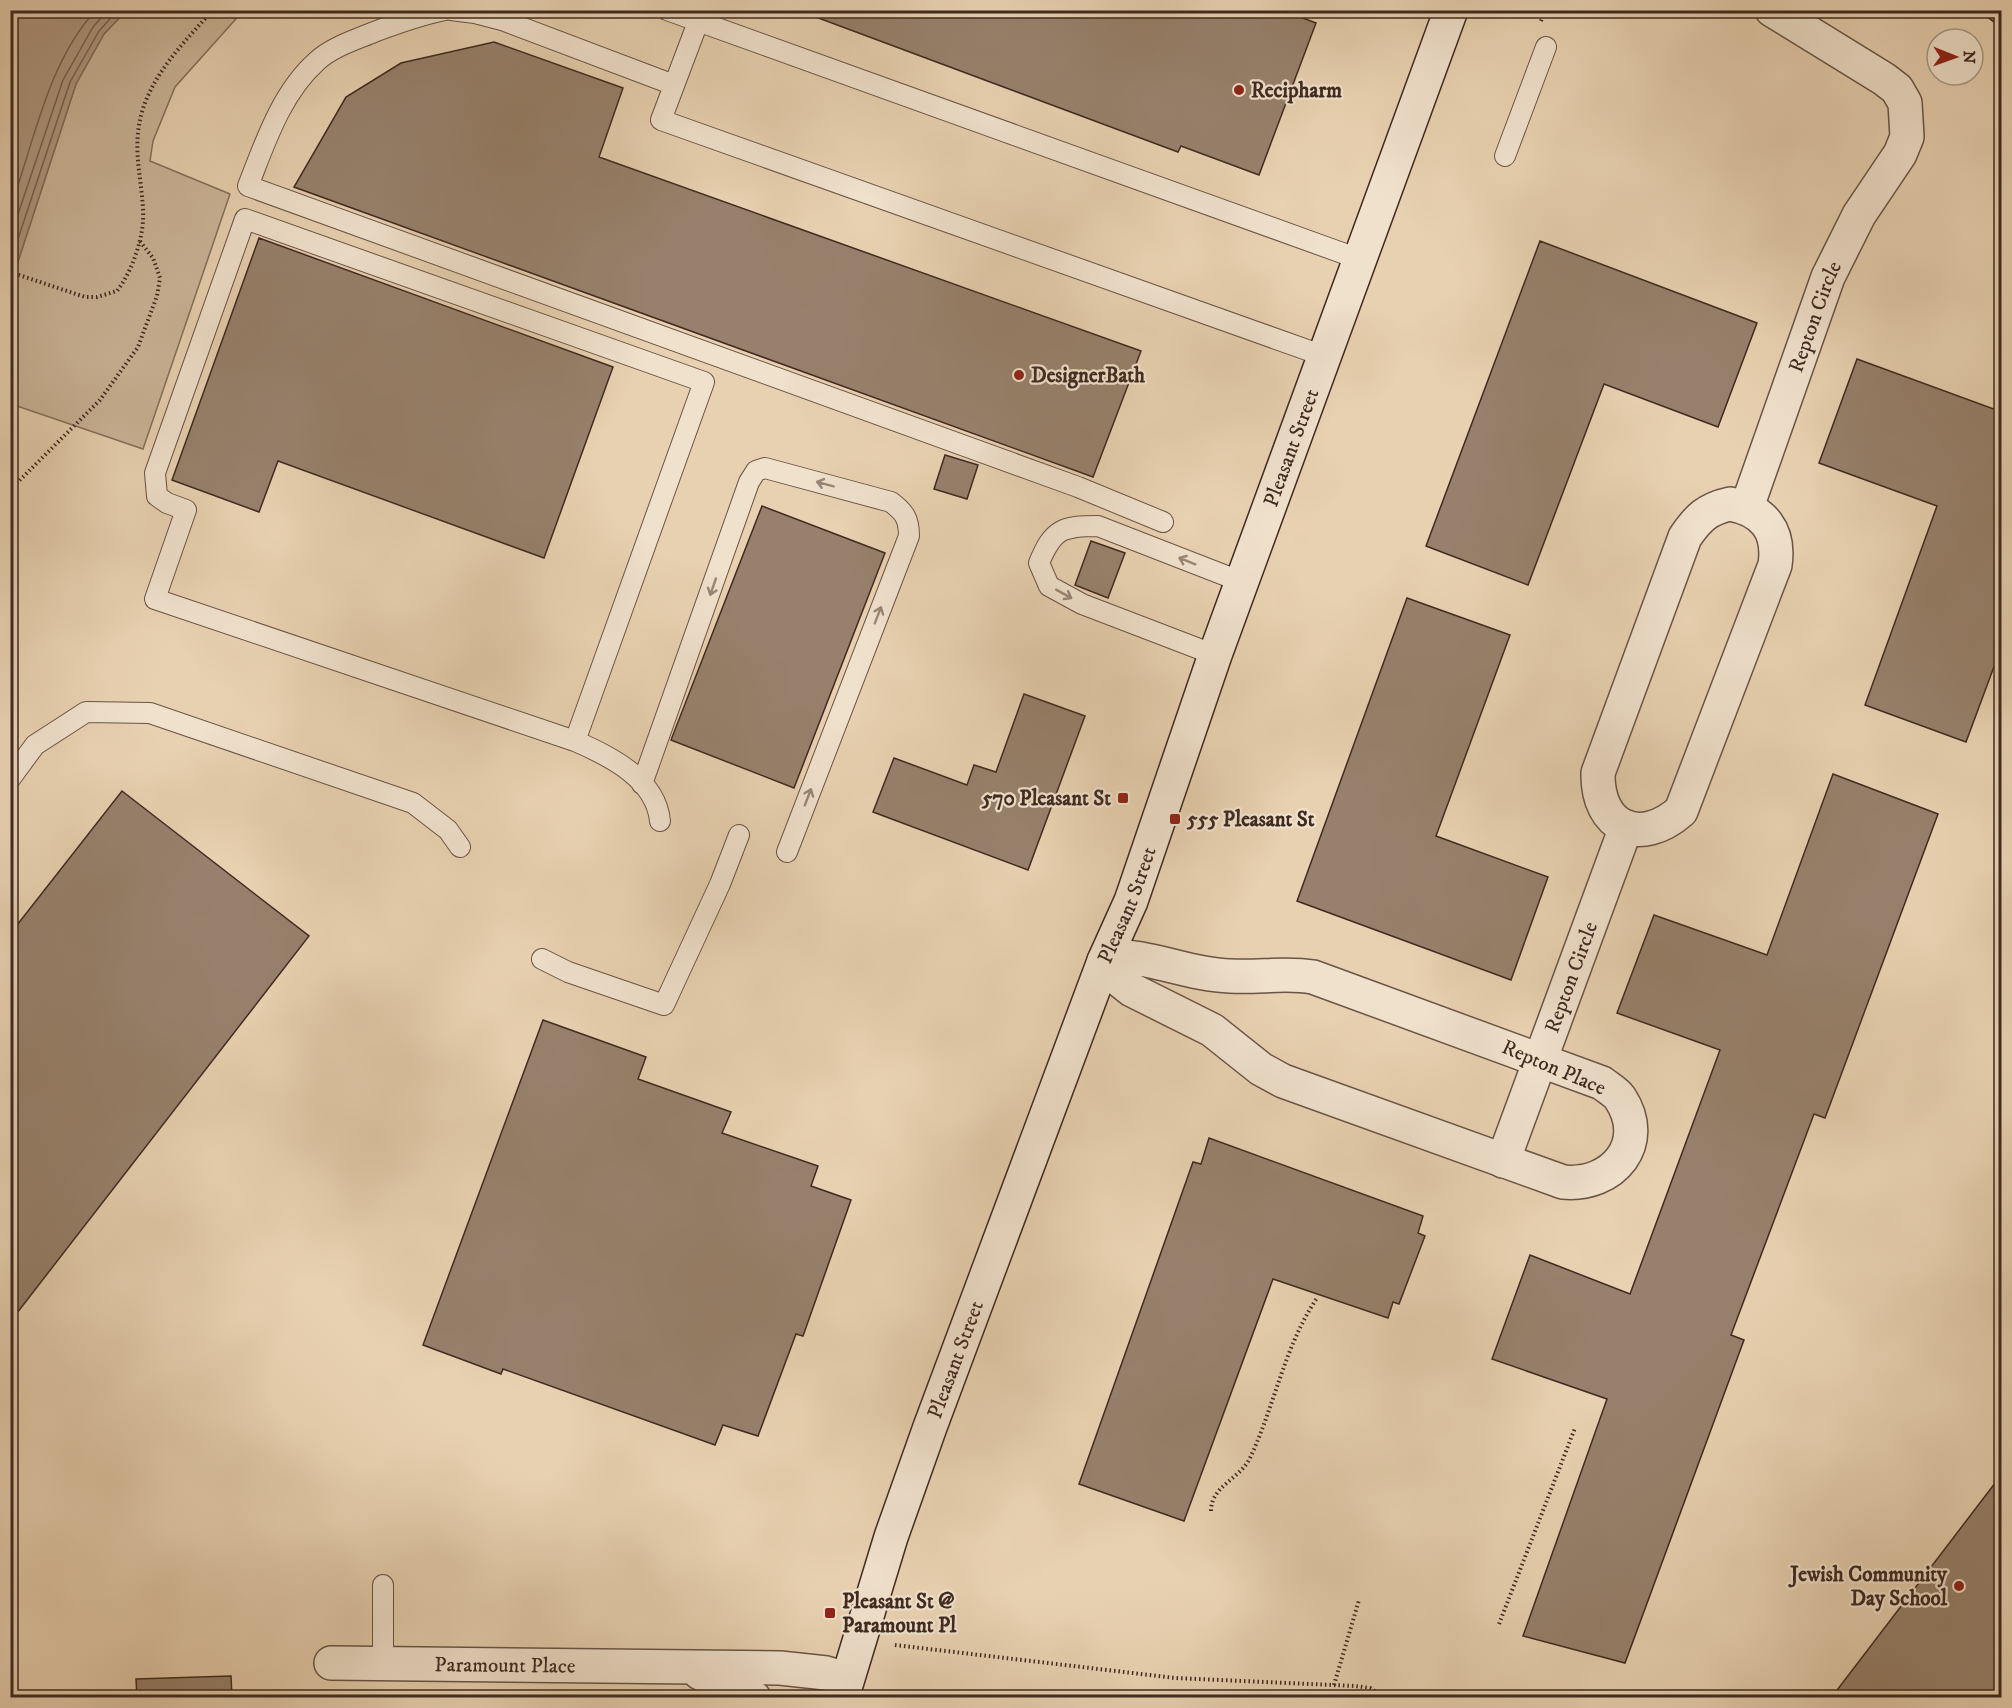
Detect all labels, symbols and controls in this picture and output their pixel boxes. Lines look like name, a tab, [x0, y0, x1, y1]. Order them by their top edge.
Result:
north arrow	[1925, 27, 1985, 87]
text: N	[1959, 51, 1979, 64]
place label: Recipharm	[1251, 78, 1342, 104]
marker: Recipharm	[1232, 83, 1246, 97]
street label: Repton Circle	[1783, 257, 1848, 376]
place label: DesignerBath	[1031, 363, 1146, 389]
marker: DesignerBath	[1012, 368, 1026, 382]
street label: Pleasant Street	[1258, 385, 1325, 511]
one-way arrow	[816, 478, 835, 489]
one-way arrow	[1178, 555, 1197, 566]
one-way arrow	[706, 577, 717, 596]
one-way arrow	[1055, 588, 1072, 600]
one-way arrow	[873, 606, 884, 625]
place label: 570 Pleasant St	[981, 786, 1111, 812]
one-way arrow	[803, 788, 814, 807]
marker: 570 Pleasant St	[1116, 791, 1130, 805]
place label: 555 Pleasant St	[1186, 807, 1315, 833]
marker: 555 Pleasant St	[1168, 812, 1182, 826]
street label: Pleasant Street	[1093, 843, 1163, 968]
street label: Repton Circle	[1539, 918, 1604, 1037]
street label: Repton Place	[1498, 1034, 1610, 1102]
street label: Pleasant Street	[922, 1297, 990, 1422]
place label: Jewish Community Day School	[1788, 1562, 1948, 1612]
marker: Jewish Community Day School	[1952, 1579, 1966, 1593]
place label: Pleasant St @ Paramount Pl	[842, 1589, 957, 1639]
marker: Pleasant St @ Paramount Pl	[823, 1606, 837, 1620]
street label: Paramount Place	[434, 1652, 576, 1680]

